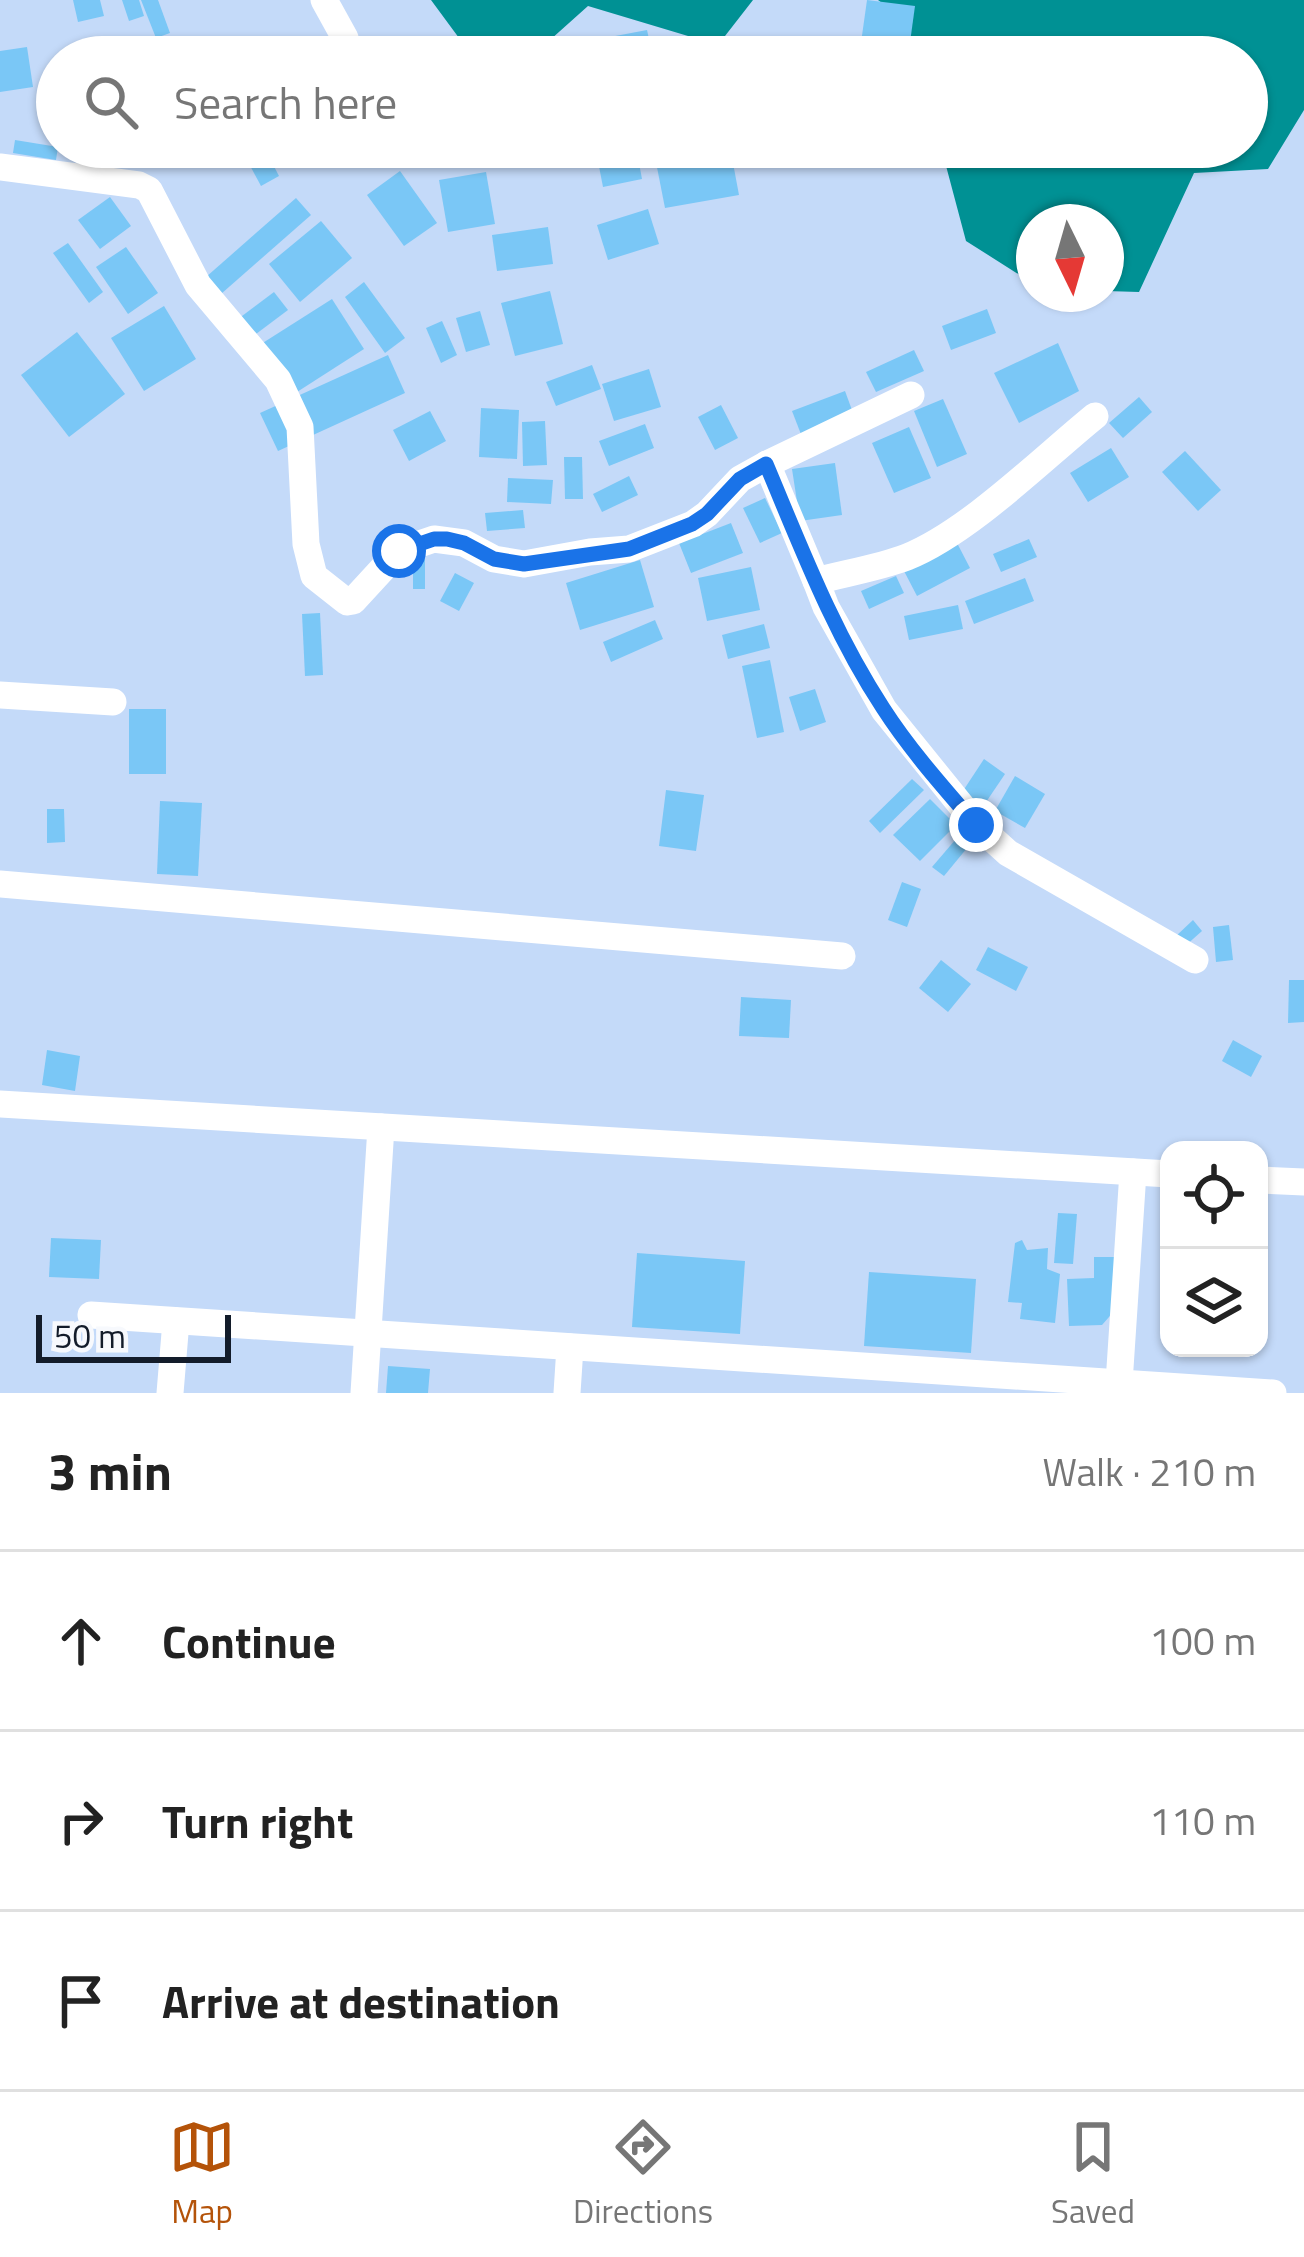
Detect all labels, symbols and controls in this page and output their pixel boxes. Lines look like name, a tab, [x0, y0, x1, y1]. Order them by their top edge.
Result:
search box	[36, 36, 1268, 168]
text: Search here	[174, 68, 397, 136]
icon: search	[78, 69, 144, 135]
north arrow	[1016, 204, 1124, 312]
route start	[372, 524, 426, 578]
route end	[949, 798, 1003, 852]
map controls	[1160, 1141, 1268, 1357]
button: locate	[1160, 1141, 1268, 1249]
button: layers	[1160, 1249, 1268, 1357]
scale bar	[36, 1309, 231, 1362]
text: 50 m	[54, 1311, 126, 1361]
text: 3 min	[48, 1432, 172, 1510]
text: Walk · 210 m	[1042, 1442, 1256, 1501]
text: Continue	[162, 1607, 336, 1675]
icon: ahead	[48, 1608, 114, 1674]
text: 100 m	[1149, 1611, 1256, 1670]
text: Turn right	[162, 1787, 353, 1855]
icon: right	[48, 1788, 114, 1854]
text: 110 m	[1149, 1791, 1256, 1850]
text: Arrive at destination	[162, 1967, 560, 2035]
icon: arrive	[48, 1968, 114, 2034]
tab: Map	[169, 2114, 235, 2236]
tab: Directions	[573, 2114, 713, 2236]
tab: Saved	[1051, 2114, 1135, 2236]

